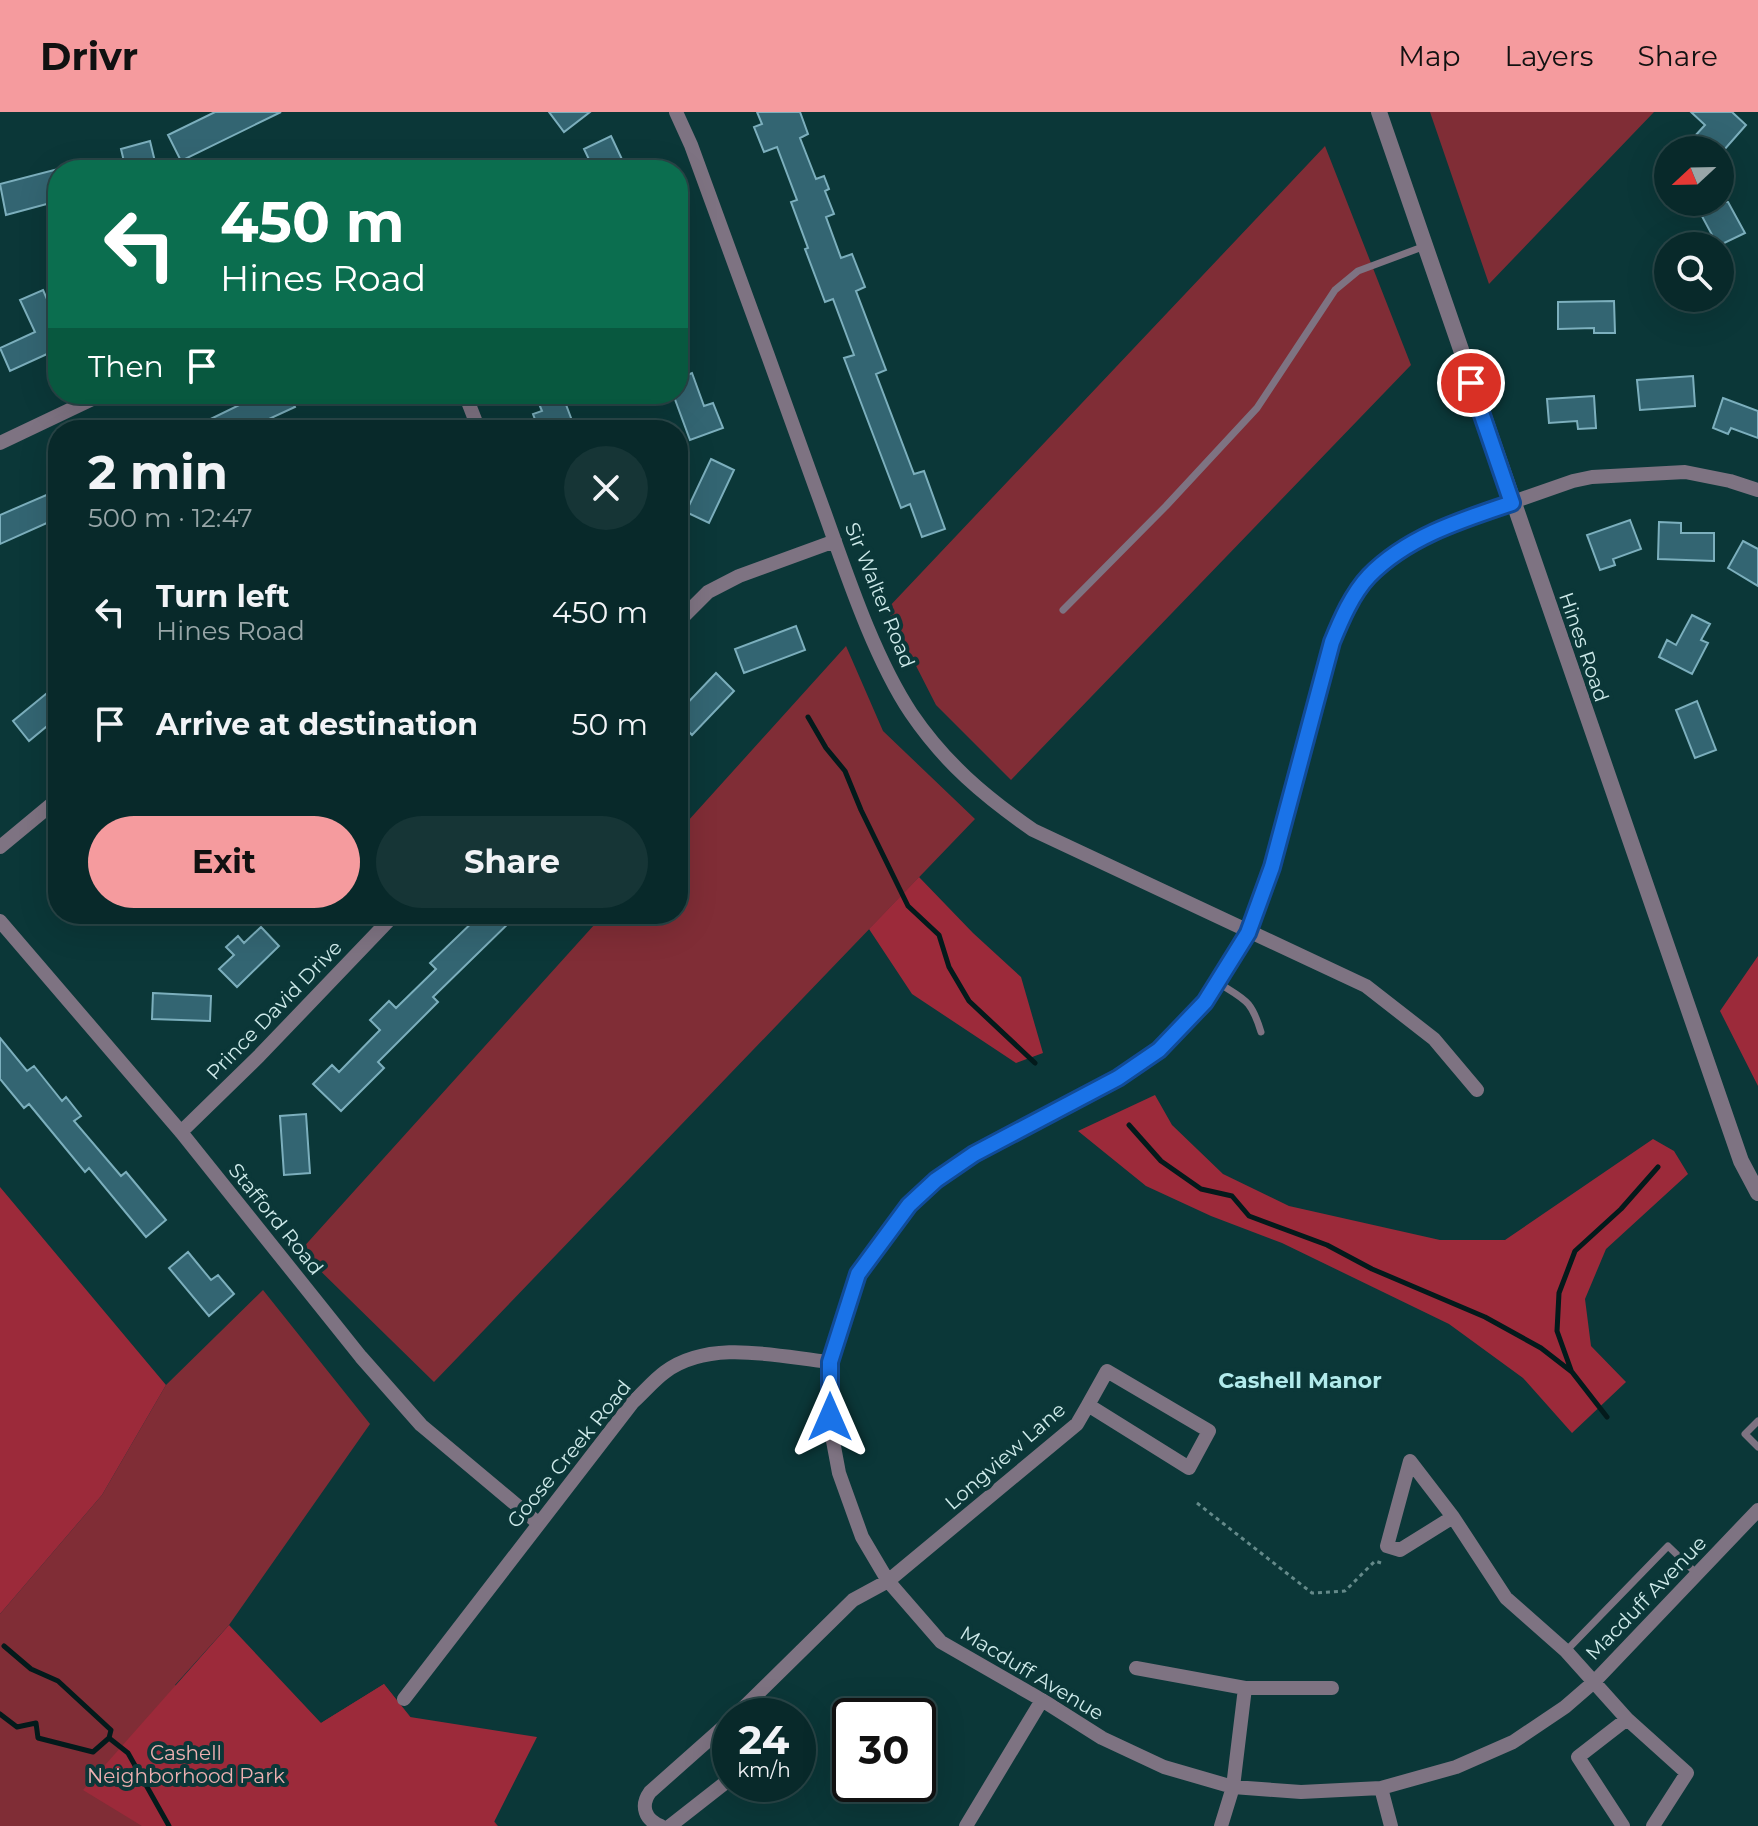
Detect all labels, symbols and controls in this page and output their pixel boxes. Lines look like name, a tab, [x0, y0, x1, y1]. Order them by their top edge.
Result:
text: Drivr	[40, 33, 138, 80]
text: Map	[1398, 39, 1461, 73]
text: Layers	[1505, 39, 1594, 73]
text: Share	[1638, 39, 1718, 73]
north arrow	[1654, 136, 1734, 216]
map controls	[1654, 136, 1734, 312]
text: 450 m	[220, 188, 405, 256]
icon: left	[88, 192, 192, 296]
button: search	[1654, 232, 1734, 312]
text: Hines Road	[220, 256, 426, 300]
icon: arrive	[180, 344, 224, 388]
text: Then	[88, 348, 164, 385]
pin	[1437, 349, 1505, 417]
icon: arrive	[1449, 361, 1493, 405]
text: 2 min	[88, 443, 228, 501]
button: close	[564, 446, 648, 530]
text: 500 m · 12:47	[88, 502, 253, 534]
street label: Sir Walter Road	[840, 519, 920, 671]
text: Turn left	[156, 578, 289, 615]
street label: Hines Road	[1554, 589, 1614, 705]
icon: left	[88, 590, 132, 634]
text: 450 m	[552, 594, 648, 631]
text: Hines Road	[156, 615, 305, 647]
icon: arrive	[88, 702, 132, 746]
text: Arrive at destination	[156, 706, 478, 743]
text: 50 m	[571, 706, 648, 743]
button: Exit	[88, 816, 360, 908]
button: Share	[376, 816, 648, 908]
street label: Prince David Drive	[201, 935, 347, 1085]
street label: Stafford Road	[224, 1158, 328, 1280]
district label: Cashell Manor	[1218, 1367, 1382, 1394]
street label: Goose Creek Road	[502, 1375, 636, 1533]
position arrow	[788, 1375, 872, 1459]
street label: Longview Lane	[940, 1397, 1070, 1515]
street label: Macduff Avenue	[1581, 1531, 1711, 1665]
street label: Macduff Avenue	[956, 1621, 1108, 1725]
speed limit sign: 30	[832, 1698, 936, 1802]
text: 24	[739, 1715, 789, 1764]
park label: Cashell Neighborhood Park	[87, 1741, 285, 1788]
text: km/h	[737, 1758, 791, 1782]

